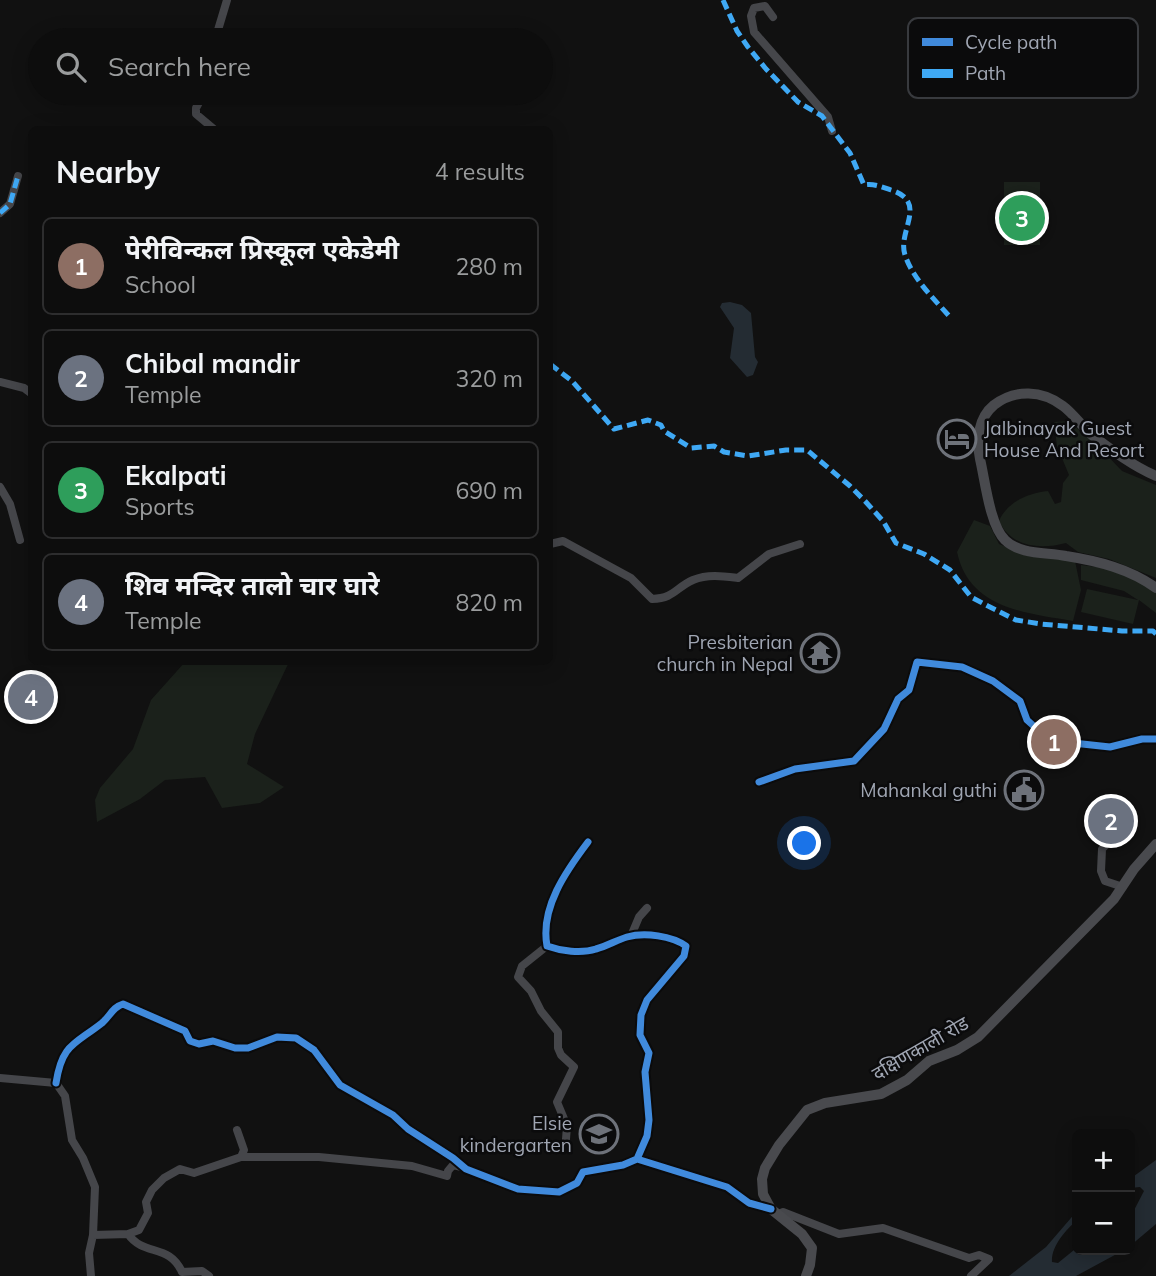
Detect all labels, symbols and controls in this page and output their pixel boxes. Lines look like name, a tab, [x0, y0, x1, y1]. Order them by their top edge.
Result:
legend	[908, 18, 1138, 98]
search box	[28, 28, 553, 105]
text: Cycle path	[965, 30, 1057, 54]
icon: search	[52, 48, 90, 86]
text: Search here	[108, 50, 251, 83]
text: Path	[965, 61, 1006, 85]
text: Nearby	[56, 153, 160, 191]
text: 4 results	[435, 157, 525, 186]
pin: 3	[999, 192, 1045, 244]
text: पेरीविन्कल प्रिस्कूल एकेडेमी	[125, 233, 399, 266]
text: 1	[74, 252, 88, 281]
text: 280 m	[455, 252, 523, 281]
text: School	[125, 270, 196, 299]
text: Chibal mandir	[125, 347, 300, 380]
text: 2	[74, 364, 88, 393]
text: 320 m	[455, 364, 523, 393]
text: Temple	[125, 380, 202, 409]
place label: Jalbinayak Guest House And Resort	[984, 416, 1144, 462]
hotel icon: Jalbinayak Guest House And Resort	[936, 418, 978, 460]
text: Ekalpati	[125, 459, 226, 492]
text: 3	[74, 476, 88, 505]
text: 690 m	[455, 476, 523, 505]
text: Sports	[125, 492, 195, 521]
text: शिव मन्दिर तालो चार घारे	[125, 569, 379, 602]
text: 4	[74, 588, 88, 617]
text: 820 m	[455, 588, 523, 617]
text: Temple	[125, 606, 202, 635]
place label: Presbiterian church in Nepal	[657, 630, 793, 676]
temple icon: Presbiterian church in Nepal	[799, 632, 841, 674]
pin: 4	[8, 671, 54, 723]
pin: 1	[1031, 716, 1077, 768]
public building icon: Mahankal guthi	[1003, 769, 1045, 811]
place label: Mahankal guthi	[860, 778, 997, 802]
pin: 2	[1088, 795, 1134, 847]
your location	[787, 826, 821, 860]
street label: दक्षिणकाली रोड	[867, 1010, 973, 1085]
place label: Elsie kindergarten	[460, 1111, 572, 1157]
school or university icon: Elsie kindergarten	[578, 1113, 620, 1155]
map controls	[1072, 1129, 1135, 1255]
button: +	[1072, 1129, 1135, 1192]
button: −	[1072, 1192, 1135, 1255]

